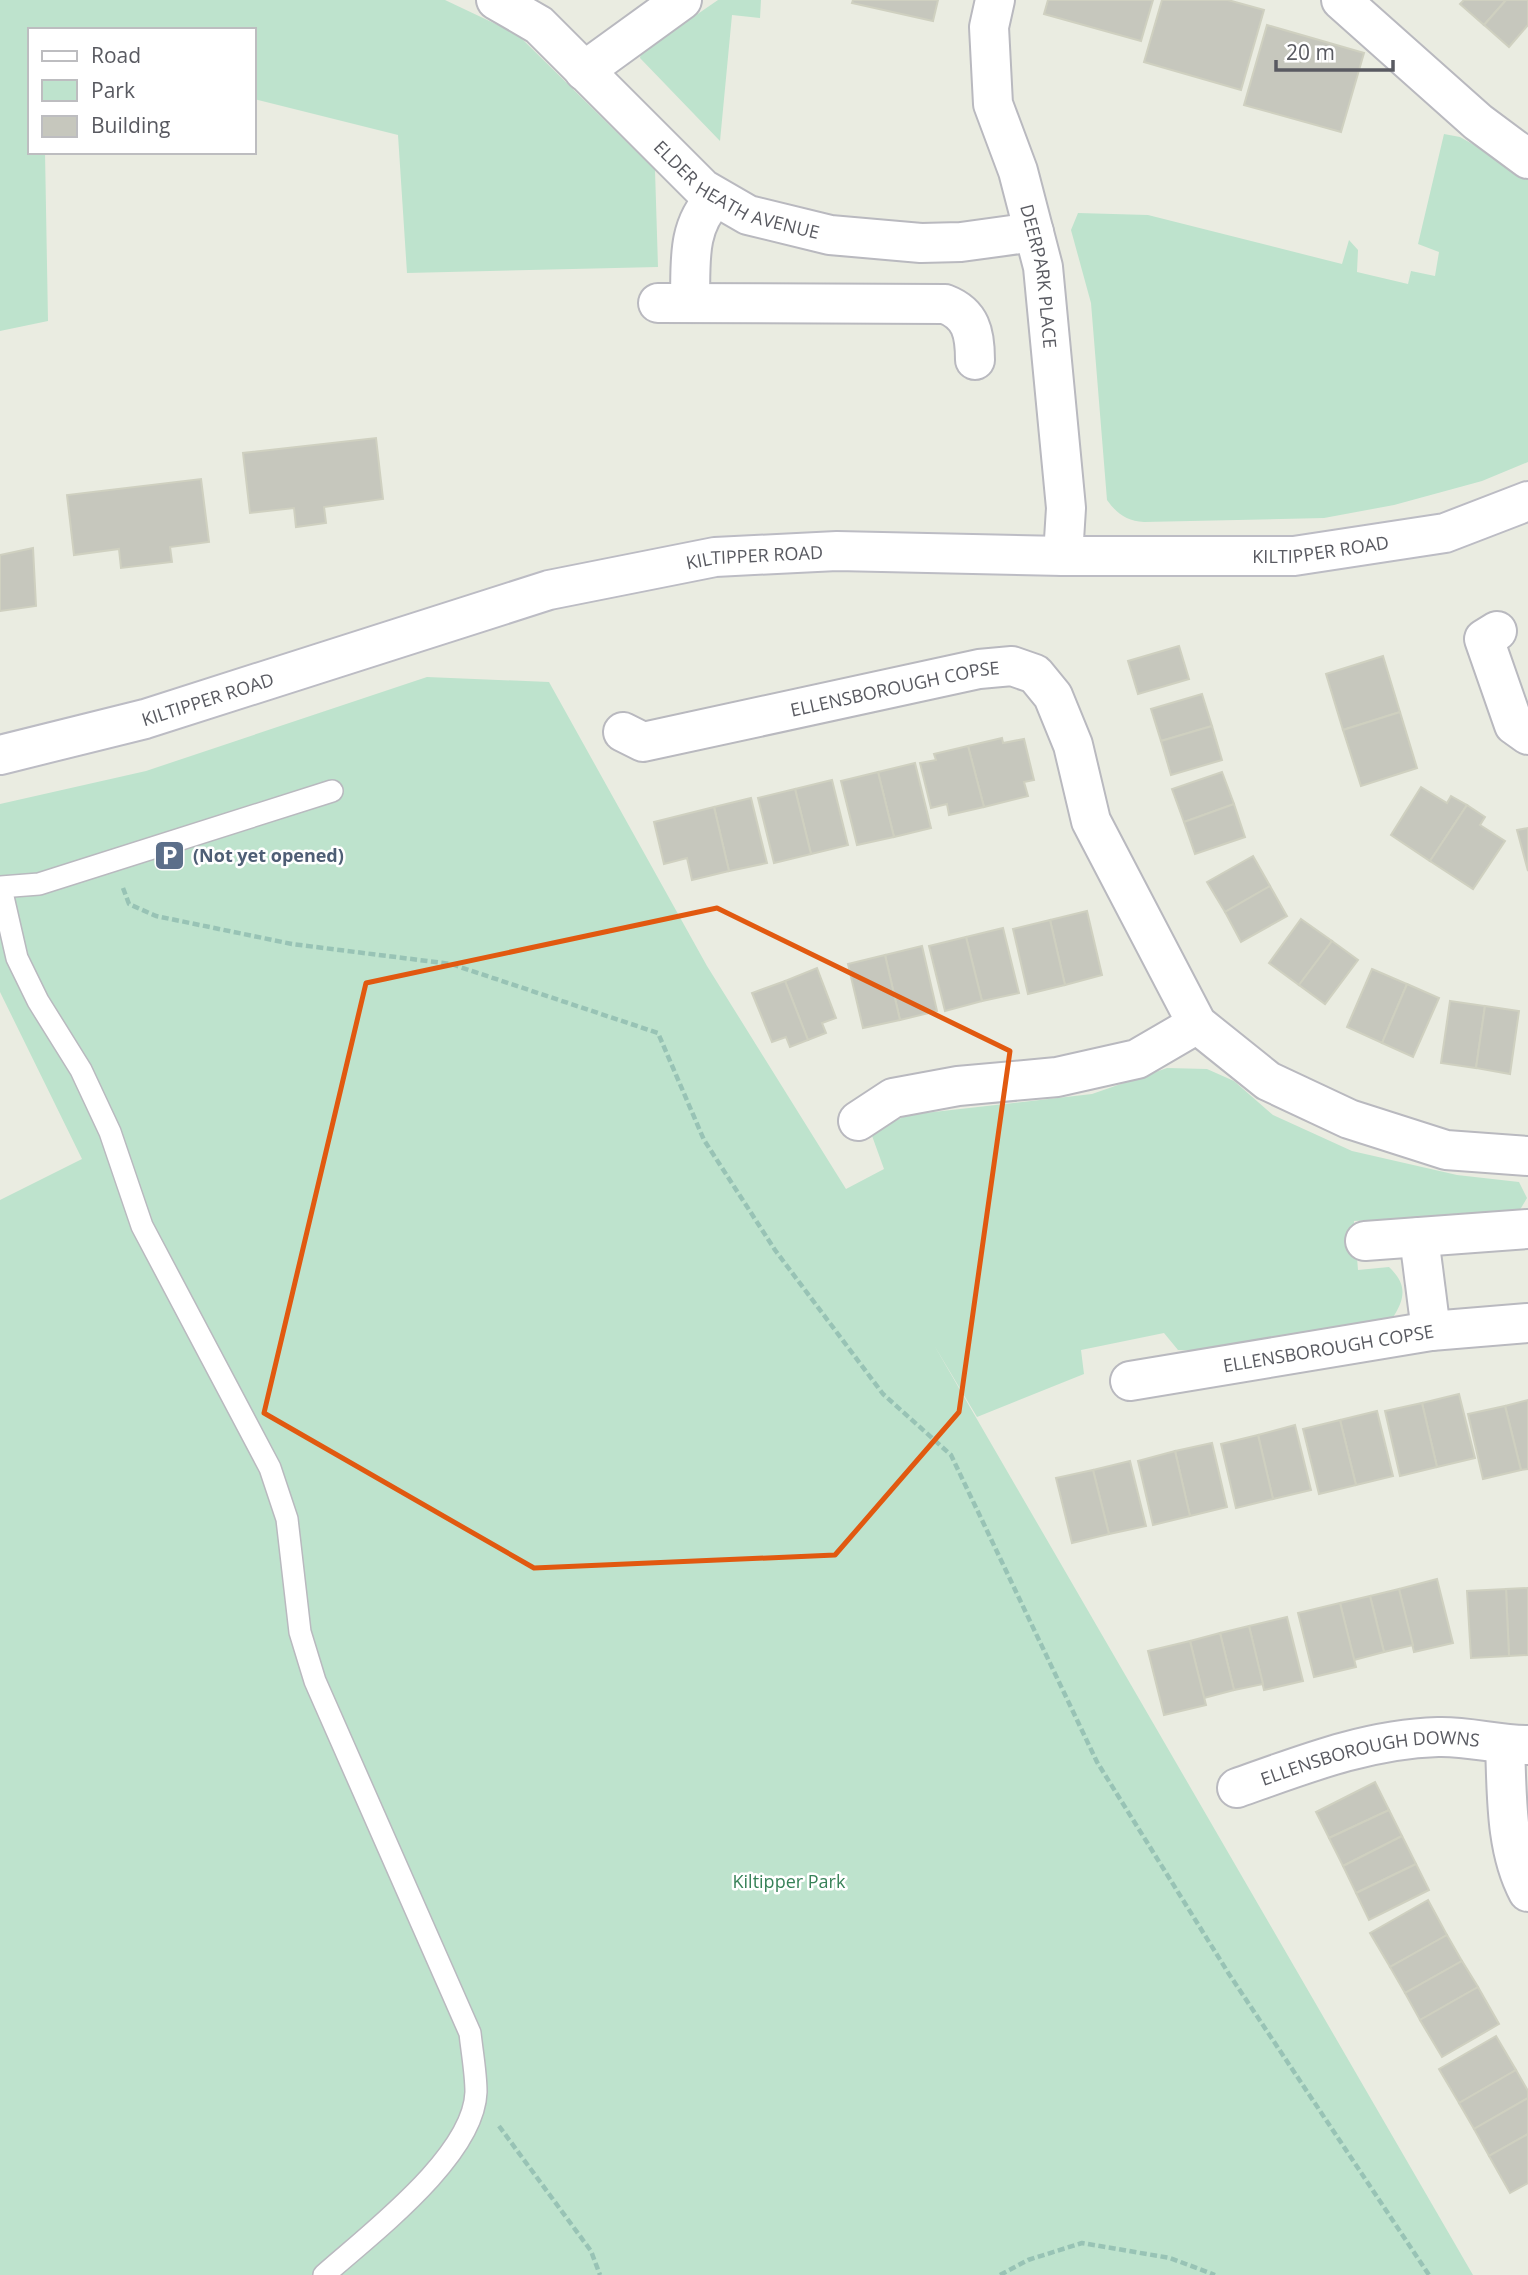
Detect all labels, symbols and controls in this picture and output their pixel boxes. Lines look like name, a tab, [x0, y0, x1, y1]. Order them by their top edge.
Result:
legend	[28, 28, 256, 154]
scale bar	[1276, 28, 1393, 72]
text: 20 m	[1286, 38, 1335, 66]
text: Road	[91, 41, 141, 69]
text: Park	[91, 76, 135, 104]
text: Building	[91, 111, 170, 139]
street label: ELDER HEATH AVENUE	[649, 135, 822, 244]
street label: DEERPARK PLACE	[1015, 201, 1063, 349]
street label: KILTIPPER ROAD	[1252, 530, 1391, 568]
street label: KILTIPPER ROAD	[684, 540, 823, 575]
street label: ELLENSBOROUGH COPSE	[788, 655, 1000, 722]
street label: KILTIPPER ROAD	[138, 667, 277, 731]
parking icon: (Not yet opened)	[153, 838, 187, 872]
place label: (Not yet opened)	[193, 843, 344, 867]
street label: ELLENSBOROUGH COPSE	[1221, 1319, 1435, 1377]
street label: ELLENSBOROUGH DOWNS	[1257, 1725, 1481, 1791]
park label: Kiltipper Park	[733, 1869, 846, 1893]

